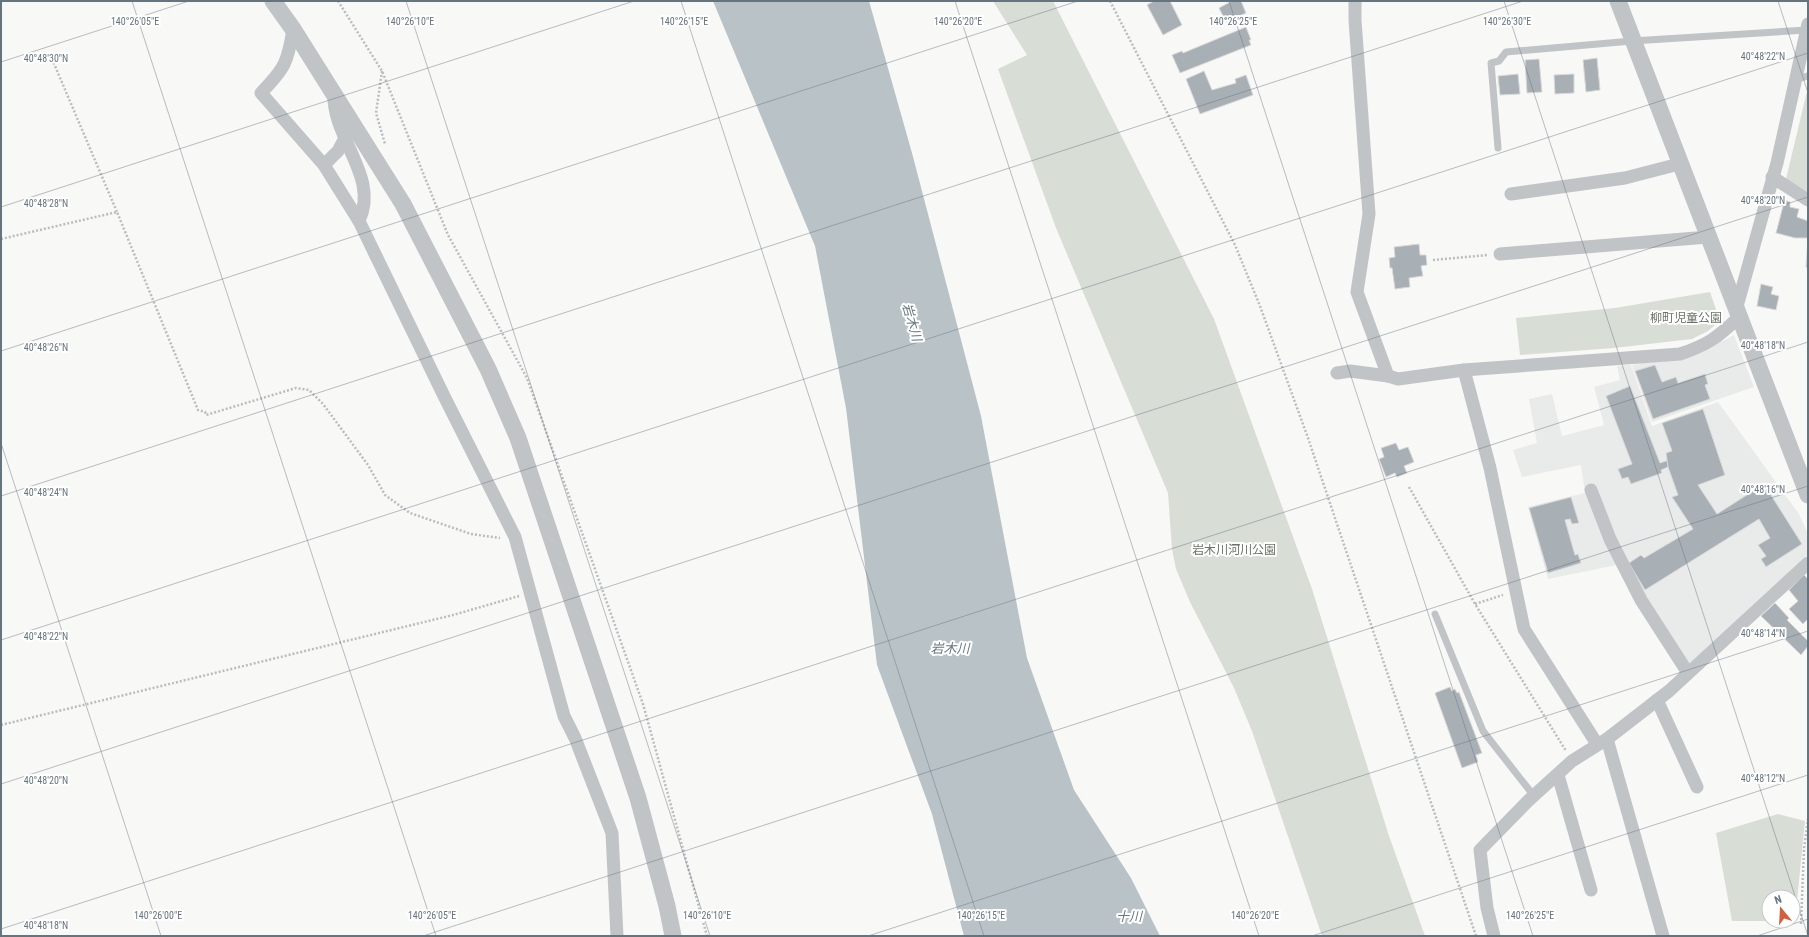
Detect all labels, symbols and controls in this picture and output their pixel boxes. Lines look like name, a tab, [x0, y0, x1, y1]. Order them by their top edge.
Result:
text: 140°26'05"E	[111, 16, 159, 27]
text: 140°26'10"E	[386, 16, 434, 27]
text: 140°26'15"E	[660, 16, 708, 27]
text: 140°26'20"E	[934, 16, 982, 27]
text: 140°26'25"E	[1209, 16, 1257, 27]
text: 140°26'30"E	[1483, 16, 1531, 27]
text: 40°48'22"N	[1741, 51, 1785, 62]
text: 40°48'30"N	[24, 53, 68, 64]
text: 40°48'20"N	[1741, 195, 1785, 206]
text: 40°48'28"N	[24, 198, 68, 209]
water label: 岩木川	[899, 301, 925, 345]
park label: 柳町児童公園	[1650, 311, 1722, 325]
text: 40°48'18"N	[1741, 340, 1785, 351]
text: 40°48'26"N	[24, 342, 68, 353]
text: 40°48'16"N	[1741, 484, 1785, 495]
text: 40°48'24"N	[24, 487, 68, 498]
park label: 岩木川河川公園	[1192, 543, 1276, 557]
text: 40°48'14"N	[1741, 628, 1785, 639]
text: 40°48'22"N	[24, 631, 68, 642]
water label: 岩木川	[930, 641, 971, 656]
text: 40°48'12"N	[1741, 773, 1785, 784]
text: 40°48'20"N	[24, 775, 68, 786]
north arrow	[1761, 889, 1801, 929]
text: N	[1773, 893, 1784, 907]
water label: 十川	[1116, 909, 1144, 924]
text: 140°26'00"E	[134, 910, 182, 921]
text: 140°26'05"E	[408, 910, 456, 921]
text: 140°26'10"E	[683, 910, 731, 921]
text: 140°26'15"E	[957, 910, 1005, 921]
text: 140°26'20"E	[1231, 910, 1279, 921]
text: 140°26'25"E	[1506, 910, 1554, 921]
text: 40°48'18"N	[24, 920, 68, 931]

